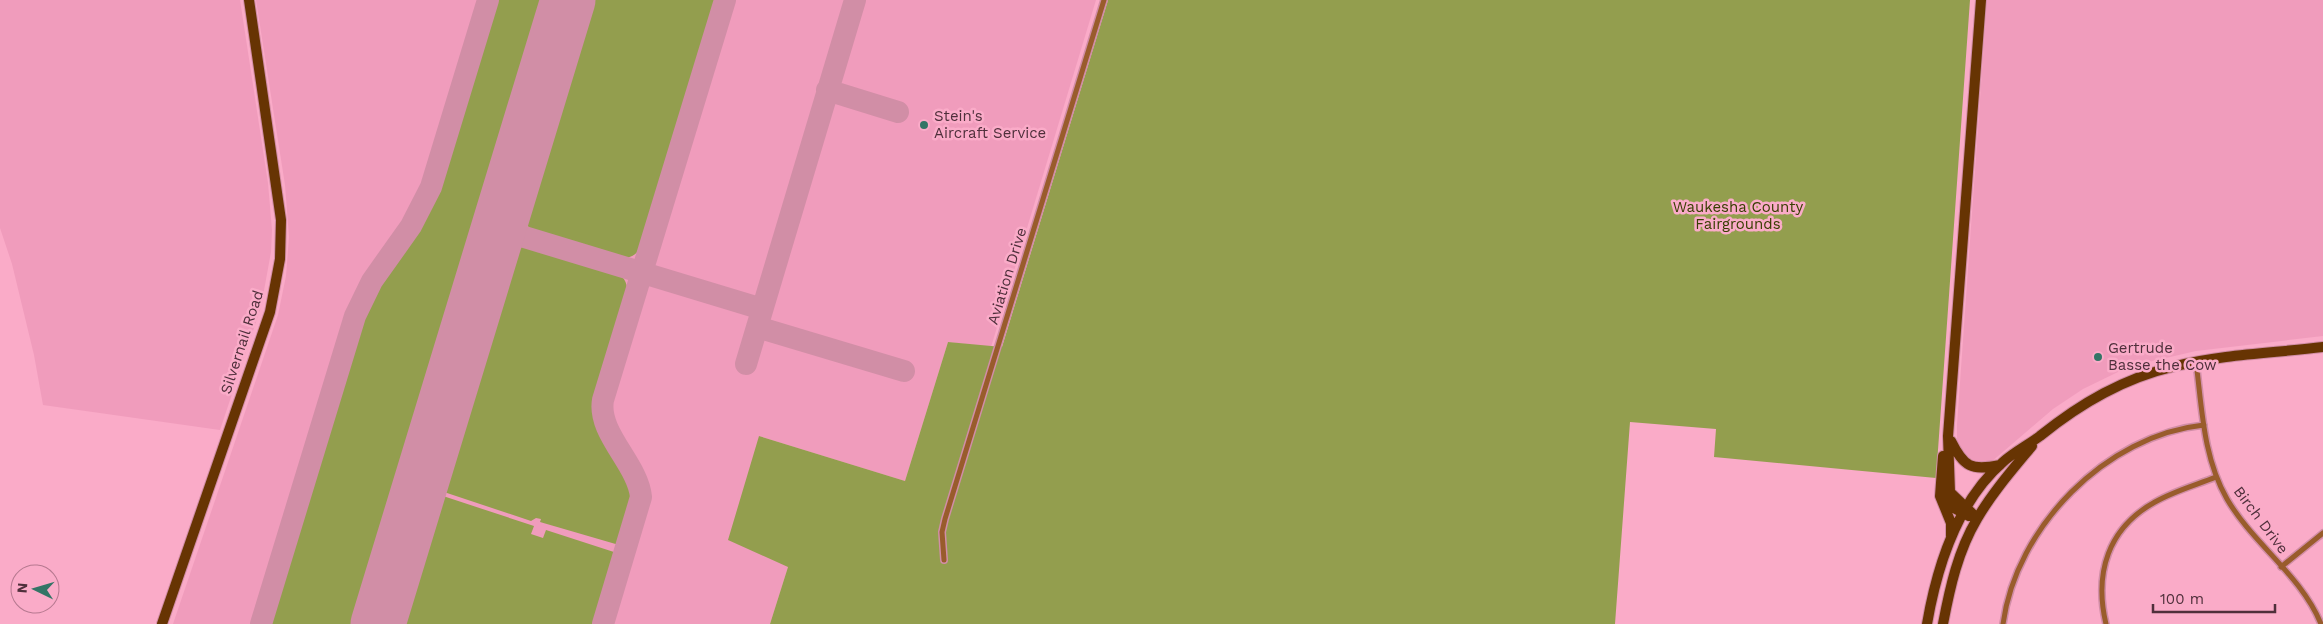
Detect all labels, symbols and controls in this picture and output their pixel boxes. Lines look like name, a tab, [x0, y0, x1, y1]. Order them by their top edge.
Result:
place label: Stein's Aircraft Service	[934, 107, 1046, 142]
marker: Stein's Aircraft Service	[918, 119, 930, 131]
park label: Waukesha County Fairgrounds	[1673, 198, 1804, 233]
street label: Aviation Drive	[984, 225, 1030, 327]
street label: Silvernail Road	[217, 288, 267, 396]
place label: Gertrude Basse the Cow	[2108, 339, 2217, 374]
marker: Gertrude Basse the Cow	[2092, 351, 2104, 363]
street label: Birch Drive	[2230, 483, 2292, 557]
north arrow	[10, 564, 60, 614]
text: N	[14, 582, 30, 594]
scale bar	[2153, 582, 2276, 614]
text: 100 m	[2160, 590, 2204, 608]

